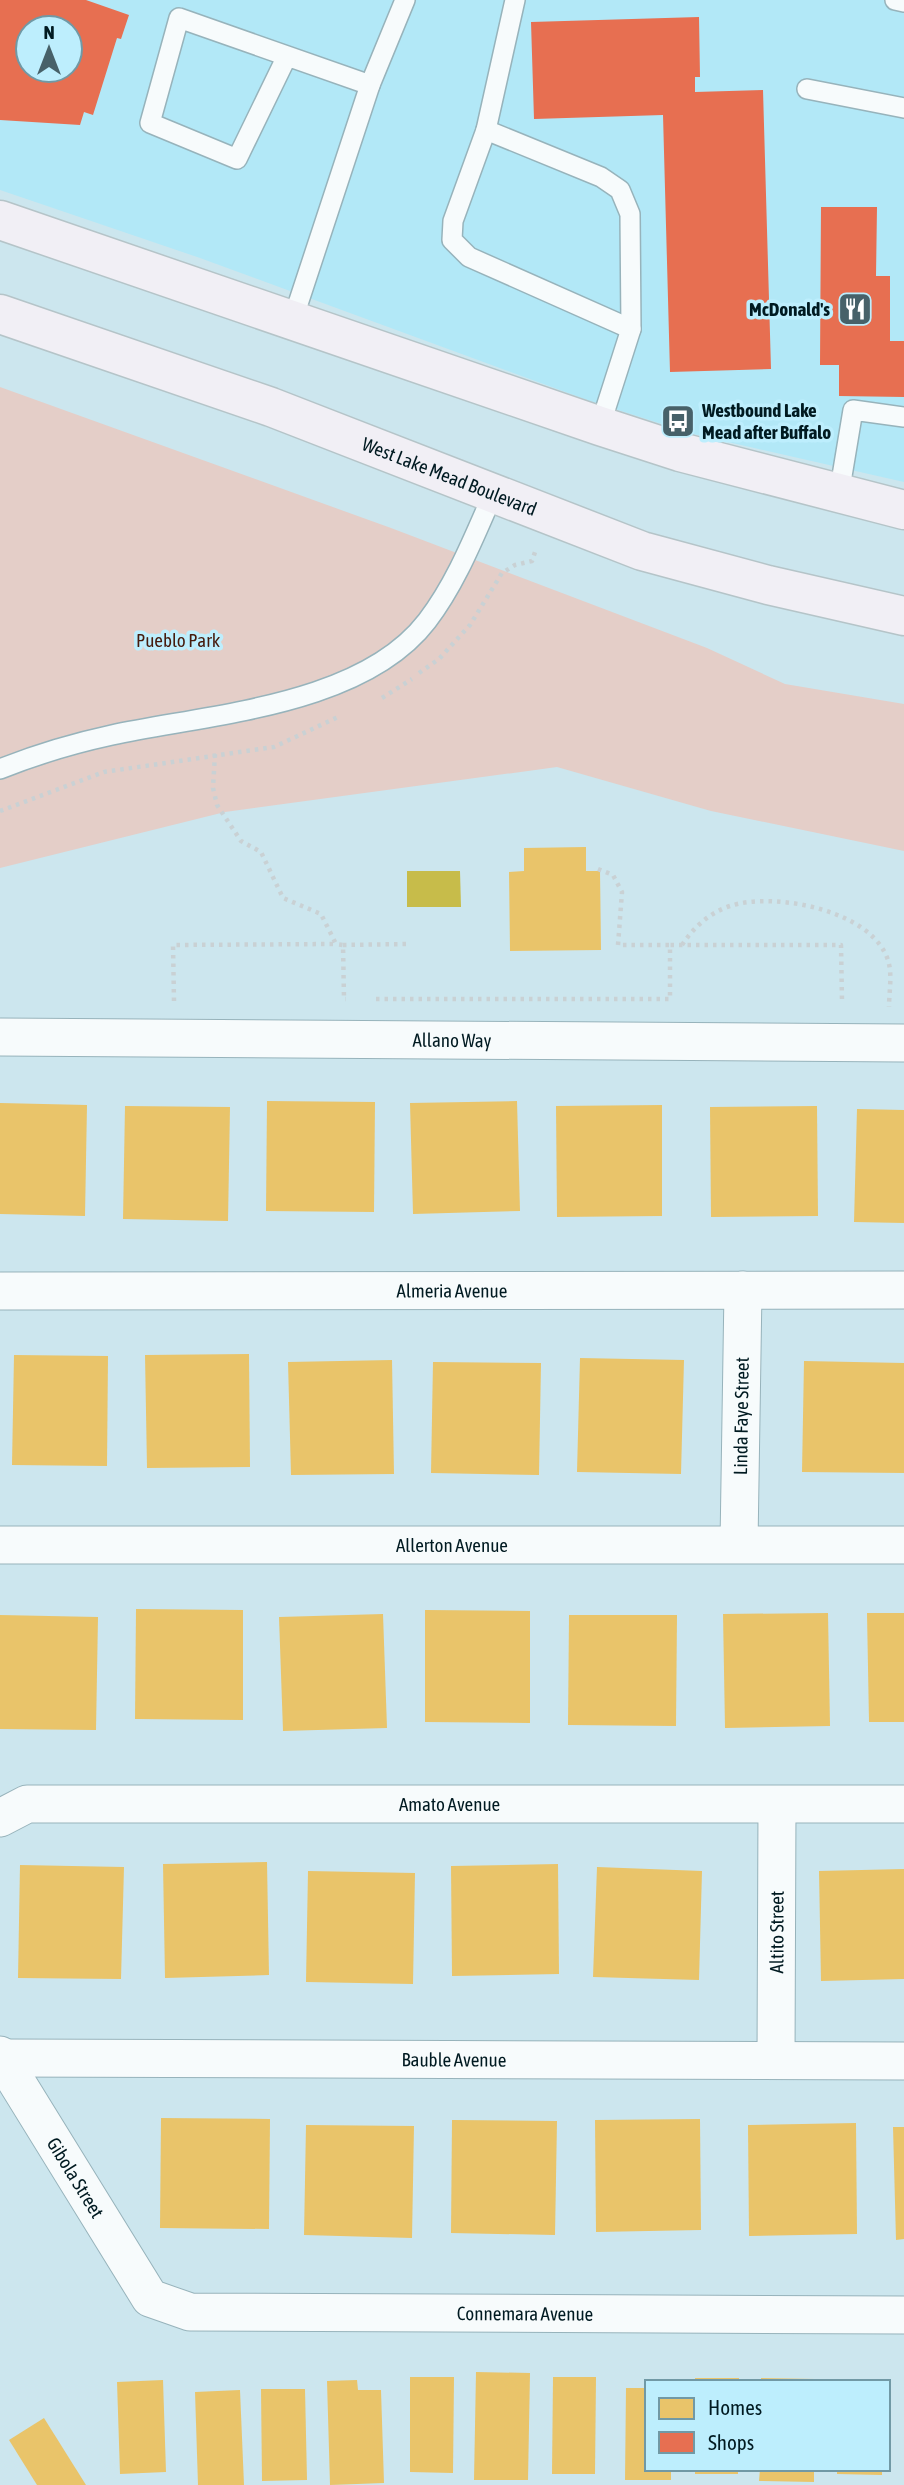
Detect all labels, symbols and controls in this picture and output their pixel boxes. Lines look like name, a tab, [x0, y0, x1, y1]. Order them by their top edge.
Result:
north arrow	[14, 14, 84, 84]
text: N	[43, 21, 55, 43]
restaurant icon: McDonald's	[836, 290, 874, 328]
place label: McDonald's	[749, 298, 830, 320]
place label: Westbound Lake Mead after Buffalo	[701, 399, 831, 443]
bus stop icon: Westbound Lake Mead after Buffalo	[659, 402, 697, 440]
street label: West Lake Mead Boulevard	[359, 432, 540, 520]
park label: Pueblo Park	[136, 629, 221, 651]
street label: Allano Way	[412, 1029, 492, 1051]
street label: Almeria Avenue	[397, 1279, 507, 1302]
street label: Linda Faye Street	[729, 1357, 753, 1475]
street label: Allerton Avenue	[396, 1534, 508, 1556]
street label: Amato Avenue	[399, 1793, 500, 1815]
street label: Altito Street	[765, 1891, 788, 1973]
street label: Bauble Avenue	[402, 2048, 506, 2071]
street label: Gibola Street	[42, 2133, 109, 2222]
street label: Connemara Avenue	[457, 2302, 593, 2325]
legend	[645, 2380, 890, 2471]
text: Homes	[708, 2395, 762, 2419]
text: Shops	[708, 2430, 754, 2454]

